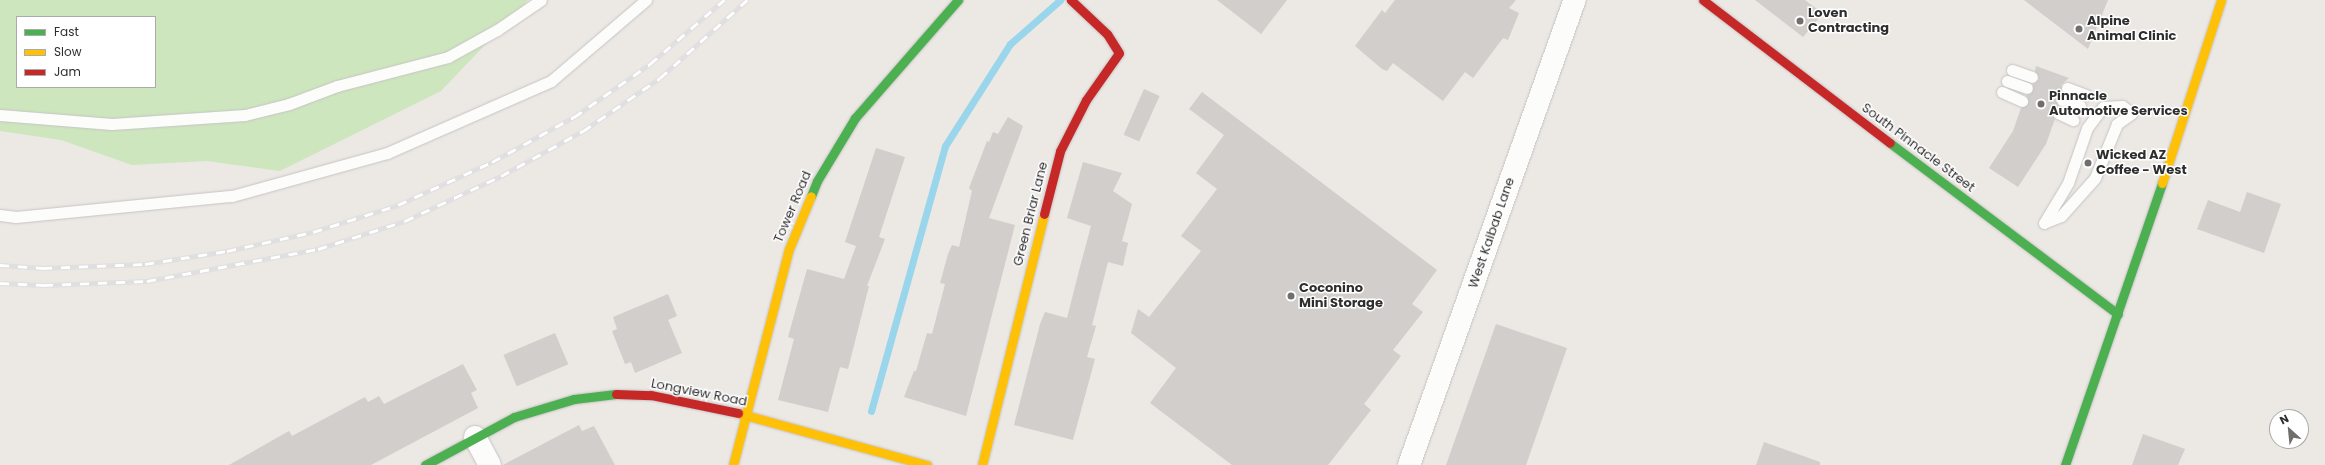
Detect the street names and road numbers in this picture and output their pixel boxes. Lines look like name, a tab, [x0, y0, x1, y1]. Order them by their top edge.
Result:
street label: South Pinnacle Street	[1858, 100, 1978, 196]
street label: Green Briar Lane	[1011, 160, 1051, 268]
street label: Tower Road	[771, 169, 815, 245]
street label: West Kaibab Lane	[1466, 176, 1518, 290]
street label: Longview Road	[650, 376, 748, 410]

